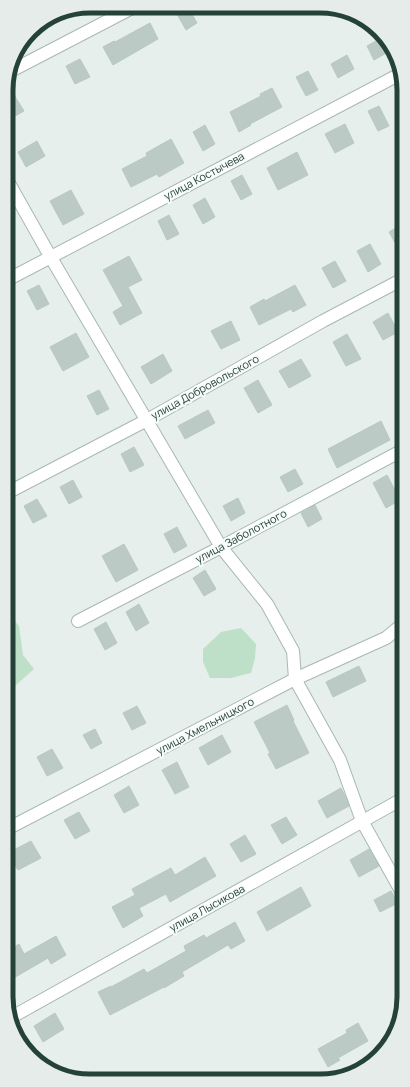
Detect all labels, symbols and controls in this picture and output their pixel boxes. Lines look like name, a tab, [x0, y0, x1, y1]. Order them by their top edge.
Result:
street label: улица Костычева	[161, 148, 247, 203]
street label: улица Добровольского	[148, 350, 262, 423]
street label: улица Заболотного	[192, 505, 290, 566]
street label: улица Хмельницкого	[153, 693, 257, 758]
street label: улица Лысикова	[166, 881, 247, 935]

